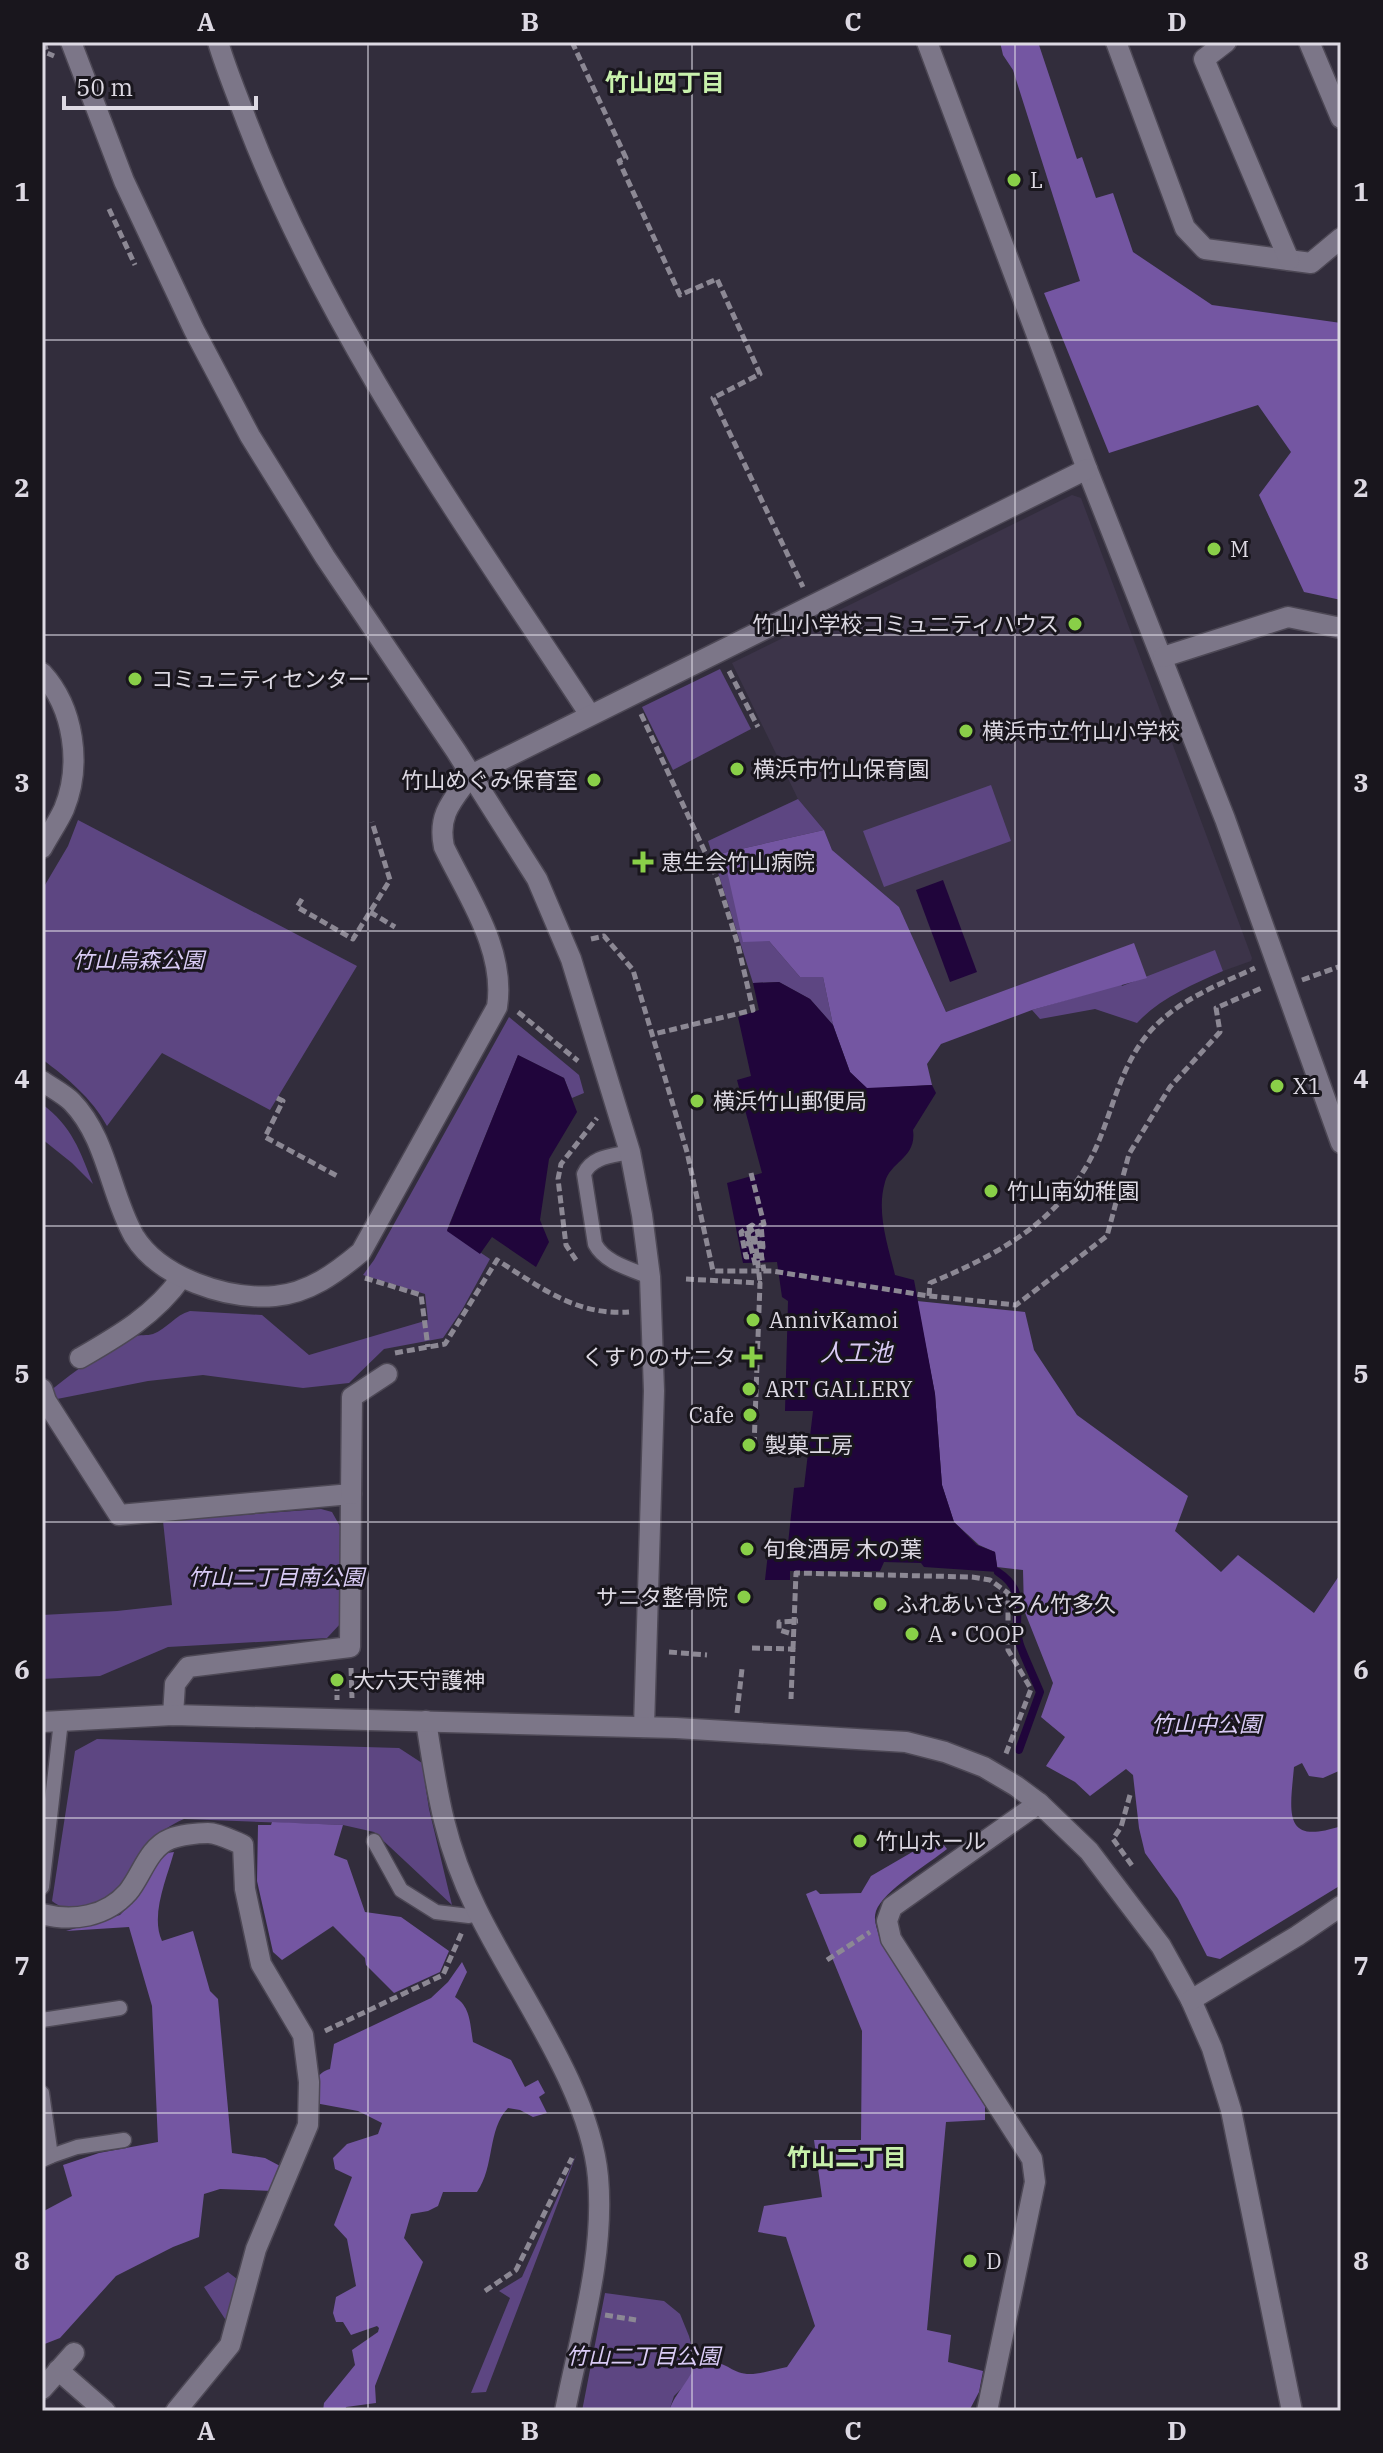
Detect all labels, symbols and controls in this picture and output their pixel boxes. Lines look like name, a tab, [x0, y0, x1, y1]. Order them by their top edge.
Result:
text: A	[197, 4, 215, 38]
text: B	[521, 4, 539, 38]
text: C	[844, 4, 862, 38]
text: D	[1167, 4, 1187, 38]
scale bar	[64, 60, 256, 110]
district label: 竹山四丁目	[605, 66, 725, 98]
text: 50 m	[76, 71, 133, 103]
place label: L	[1030, 165, 1043, 194]
marker: L	[1005, 171, 1023, 189]
text: 1	[14, 174, 30, 208]
text: 1	[1353, 174, 1369, 208]
text: 2	[14, 470, 30, 504]
text: 2	[1353, 470, 1369, 504]
place label: M	[1230, 534, 1249, 563]
marker: M	[1205, 540, 1223, 558]
place label: 竹山小学校コミュニティハウス	[752, 609, 1059, 638]
marker: 竹山小学校コミュニティハウス	[1066, 615, 1084, 633]
place label: コミュニティセンター	[151, 664, 370, 693]
marker: コミュニティセンター	[126, 670, 144, 688]
place label: 横浜市立竹山小学校	[982, 716, 1180, 745]
marker: 横浜市立竹山小学校	[957, 722, 975, 740]
place label: 横浜市竹山保育園	[753, 754, 929, 783]
marker: 横浜市竹山保育園	[728, 760, 746, 778]
text: 3	[14, 765, 30, 799]
place label: 竹山めぐみ保育室	[401, 765, 578, 794]
text: 3	[1353, 765, 1369, 799]
marker: 竹山めぐみ保育室	[585, 771, 603, 789]
place label: 恵生会竹山病院	[661, 847, 815, 876]
marker: 恵生会竹山病院	[632, 851, 654, 873]
park label: 竹山烏森公園	[72, 945, 207, 974]
text: 4	[14, 1061, 30, 1095]
text: 4	[1353, 1061, 1369, 1095]
place label: X1	[1293, 1071, 1321, 1100]
marker: X1	[1268, 1077, 1286, 1095]
place label: 横浜竹山郵便局	[713, 1086, 867, 1115]
marker: 横浜竹山郵便局	[688, 1092, 706, 1110]
place label: 竹山南幼稚園	[1007, 1176, 1139, 1205]
marker: 竹山南幼稚園	[982, 1182, 1000, 1200]
place label: AnnivKamoi	[769, 1305, 898, 1334]
marker: AnnivKamoi	[744, 1311, 762, 1329]
water label: 人工池	[820, 1336, 894, 1368]
place label: くすりのサニタ	[582, 1342, 736, 1371]
marker: くすりのサニタ	[743, 1348, 761, 1366]
text: 5	[14, 1356, 30, 1390]
text: 5	[1353, 1356, 1369, 1390]
place label: ART GALLERY	[765, 1374, 913, 1403]
marker: ART GALLERY	[740, 1380, 758, 1398]
place label: Cafe	[689, 1400, 734, 1429]
marker: Cafe	[741, 1406, 759, 1424]
place label: 製菓工房	[765, 1430, 853, 1459]
marker: 製菓工房	[740, 1436, 758, 1454]
place label: 旬食酒房 木の葉	[763, 1534, 922, 1563]
marker: 旬食酒房 木の葉	[738, 1540, 756, 1558]
park label: 竹山二丁目南公園	[188, 1562, 367, 1591]
place label: サニタ整骨院	[596, 1582, 728, 1611]
marker: サニタ整骨院	[735, 1588, 753, 1606]
place label: ふれあいさろん竹多久	[896, 1589, 1116, 1618]
marker: ふれあいさろん竹多久	[871, 1595, 889, 1613]
place label: A・COOP	[928, 1619, 1025, 1648]
marker: A・COOP	[903, 1625, 921, 1643]
text: 6	[14, 1652, 30, 1686]
text: 6	[1353, 1652, 1369, 1686]
place label: 大六天守護神	[353, 1665, 485, 1694]
marker: 大六天守護神	[328, 1671, 346, 1689]
park label: 竹山中公園	[1151, 1709, 1264, 1738]
place label: 竹山ホール	[876, 1826, 986, 1855]
marker: 竹山ホール	[851, 1832, 869, 1850]
text: 7	[14, 1948, 30, 1982]
text: 7	[1353, 1948, 1369, 1982]
district label: 竹山二丁目	[787, 2141, 907, 2173]
text: 8	[14, 2243, 30, 2277]
text: 8	[1353, 2243, 1369, 2277]
place label: D	[986, 2246, 1002, 2275]
marker: D	[961, 2252, 979, 2270]
park label: 竹山二丁目公園	[566, 2341, 723, 2370]
text: A	[197, 2413, 215, 2447]
text: B	[521, 2413, 539, 2447]
text: C	[844, 2413, 862, 2447]
text: D	[1167, 2413, 1187, 2447]

